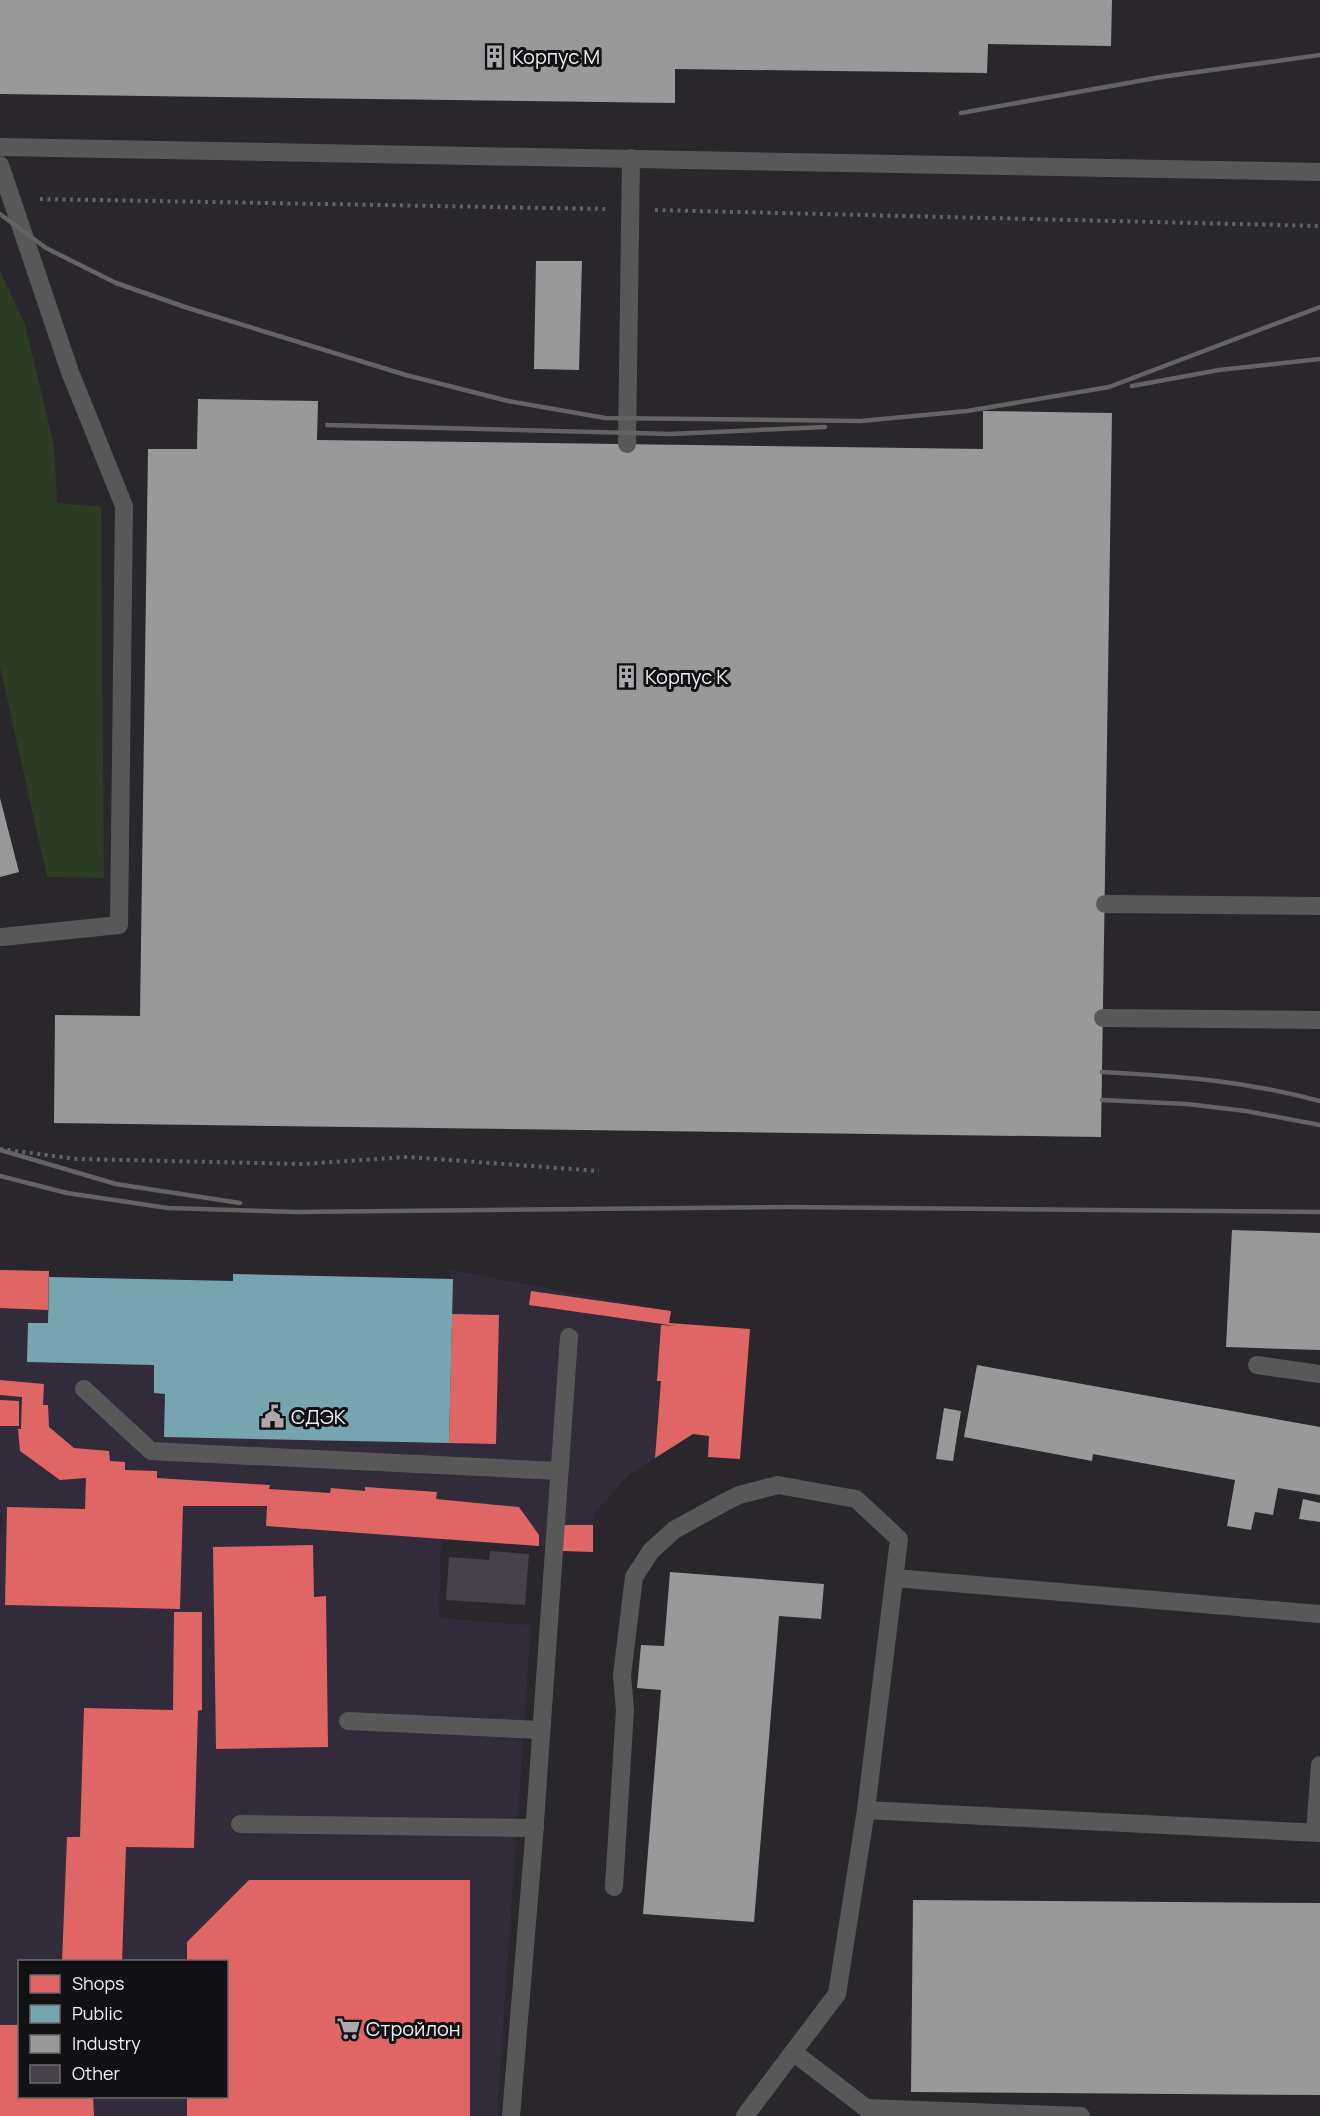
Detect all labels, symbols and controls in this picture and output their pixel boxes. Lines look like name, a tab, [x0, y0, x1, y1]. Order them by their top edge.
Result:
place label: Корпус М	[512, 43, 600, 70]
building icon: Корпус М	[481, 44, 507, 70]
place label: Корпус К	[645, 663, 728, 690]
building icon: Корпус К	[614, 664, 640, 690]
place label: СДЭК	[291, 1403, 346, 1430]
public building icon: СДЭК	[260, 1404, 286, 1430]
legend	[18, 1960, 228, 2098]
text: Shops	[72, 1971, 124, 1995]
text: Public	[72, 2001, 123, 2025]
place label: Стройлон	[366, 2015, 461, 2042]
supermarket icon: Стройлон	[335, 2016, 361, 2042]
text: Industry	[72, 2031, 141, 2055]
text: Other	[72, 2061, 120, 2085]

